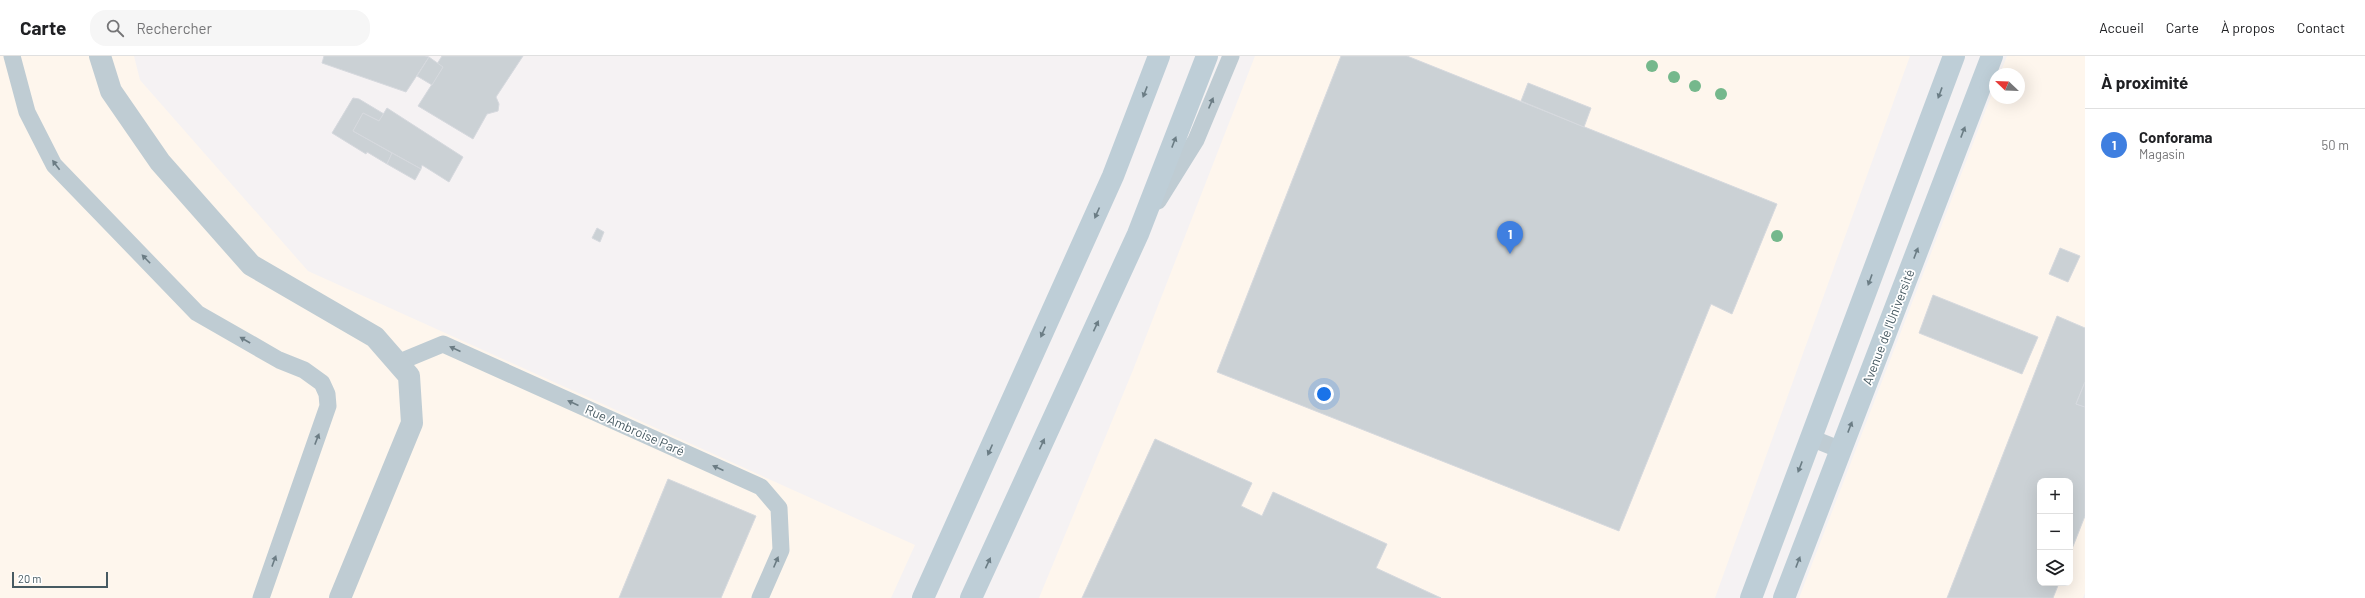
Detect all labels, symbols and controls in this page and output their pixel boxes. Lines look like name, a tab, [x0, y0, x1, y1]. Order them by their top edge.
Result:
search box	[90, 10, 370, 46]
text: Carte	[20, 16, 66, 39]
icon: search	[104, 17, 126, 39]
text: Rechercher	[136, 19, 212, 37]
text: Accueil	[2099, 19, 2144, 36]
text: Carte	[2166, 19, 2199, 36]
text: À propos	[2221, 19, 2275, 36]
text: Contact	[2297, 19, 2345, 36]
north arrow	[1989, 68, 2025, 104]
text: À proximité	[2101, 72, 2188, 92]
one-way arrow	[1142, 87, 1148, 99]
one-way arrow	[1936, 87, 1942, 99]
one-way arrow	[1209, 96, 1215, 108]
one-way arrow	[1960, 126, 1966, 138]
text: Conforama	[2139, 128, 2212, 146]
one-way arrow	[1171, 136, 1177, 148]
text: 1	[2112, 137, 2116, 153]
text: 50 m	[2322, 137, 2349, 153]
text: Magasin	[2139, 146, 2185, 162]
one-way arrow	[52, 160, 60, 171]
one-way arrow	[1094, 207, 1100, 219]
pin: 1	[1497, 221, 1523, 254]
one-way arrow	[1914, 247, 1920, 259]
one-way arrow	[142, 254, 151, 263]
street label: Avenue de l'Université	[1859, 267, 1917, 387]
one-way arrow	[1867, 274, 1873, 286]
one-way arrow	[1093, 320, 1099, 332]
one-way arrow	[1040, 326, 1046, 337]
one-way arrow	[239, 337, 251, 344]
one-way arrow	[449, 346, 461, 353]
your location	[1314, 384, 1334, 404]
one-way arrow	[568, 400, 579, 406]
street label: Rue Ambroise Paré	[583, 401, 687, 459]
one-way arrow	[1847, 421, 1853, 433]
one-way arrow	[315, 432, 321, 444]
one-way arrow	[1039, 439, 1045, 450]
one-way arrow	[987, 444, 993, 456]
one-way arrow	[1797, 462, 1803, 474]
one-way arrow	[712, 465, 723, 471]
map controls	[2037, 478, 2073, 586]
button: +	[2037, 478, 2073, 514]
button: −	[2037, 514, 2073, 550]
button: layers	[2037, 550, 2073, 586]
one-way arrow	[271, 555, 277, 567]
one-way arrow	[1796, 555, 1802, 567]
one-way arrow	[773, 556, 779, 568]
one-way arrow	[985, 556, 991, 568]
scale bar	[12, 570, 108, 589]
text: 20 m	[18, 572, 41, 585]

